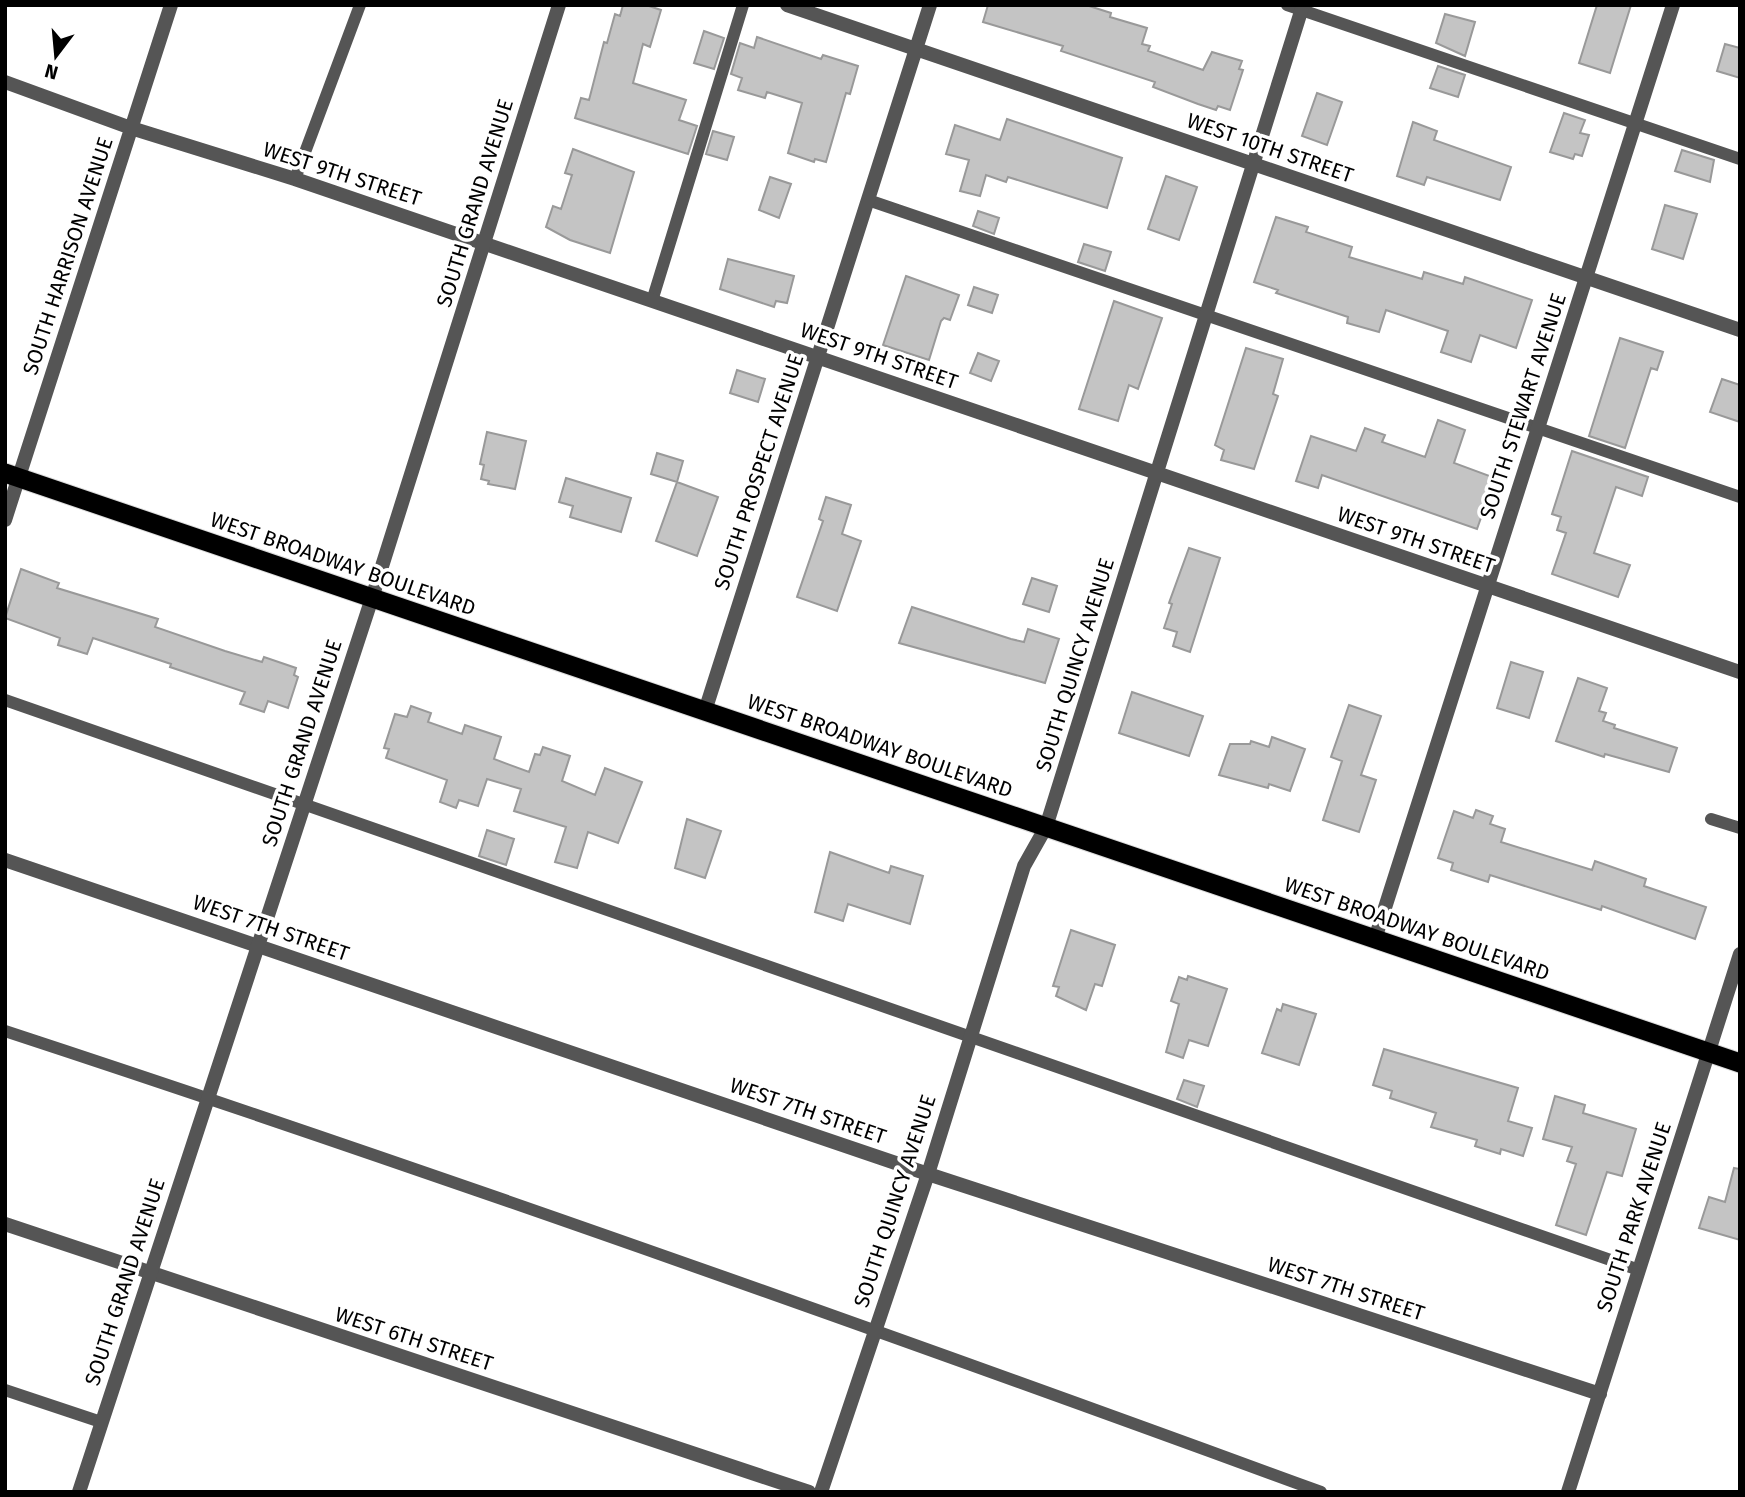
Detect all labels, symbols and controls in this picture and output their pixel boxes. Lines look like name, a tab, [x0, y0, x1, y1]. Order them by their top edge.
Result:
north arrow	[21, 21, 91, 91]
text: N	[42, 59, 61, 85]
street label: SOUTH GRAND AVENUE	[431, 96, 519, 310]
street label: WEST 10TH STREET	[1183, 107, 1357, 189]
street label: SOUTH HARRISON AVENUE	[17, 134, 119, 378]
street label: WEST 9TH STREET	[260, 136, 425, 212]
street label: SOUTH STEWART AVENUE	[1474, 290, 1572, 522]
street label: WEST 9TH STREET	[797, 317, 961, 395]
street label: SOUTH PROSPECT AVENUE	[709, 351, 809, 593]
street label: WEST 9TH STREET	[1334, 501, 1498, 579]
street label: WEST BROADWAY BOULEVARD	[207, 506, 479, 622]
street label: SOUTH QUINCY AVENUE	[1030, 555, 1120, 775]
street label: SOUTH GRAND AVENUE	[256, 636, 348, 850]
street label: WEST BROADWAY BOULEVARD	[744, 688, 1016, 804]
street label: WEST BROADWAY BOULEVARD	[1281, 871, 1553, 987]
street label: WEST 7TH STREET	[189, 889, 353, 967]
street label: WEST 7TH STREET	[726, 1072, 890, 1150]
street label: SOUTH QUINCY AVENUE	[848, 1091, 942, 1311]
street label: SOUTH PARK AVENUE	[1591, 1119, 1677, 1315]
street label: SOUTH GRAND AVENUE	[79, 1175, 171, 1389]
street label: WEST 7TH STREET	[1264, 1251, 1428, 1327]
street label: WEST 6TH STREET	[332, 1301, 496, 1377]

